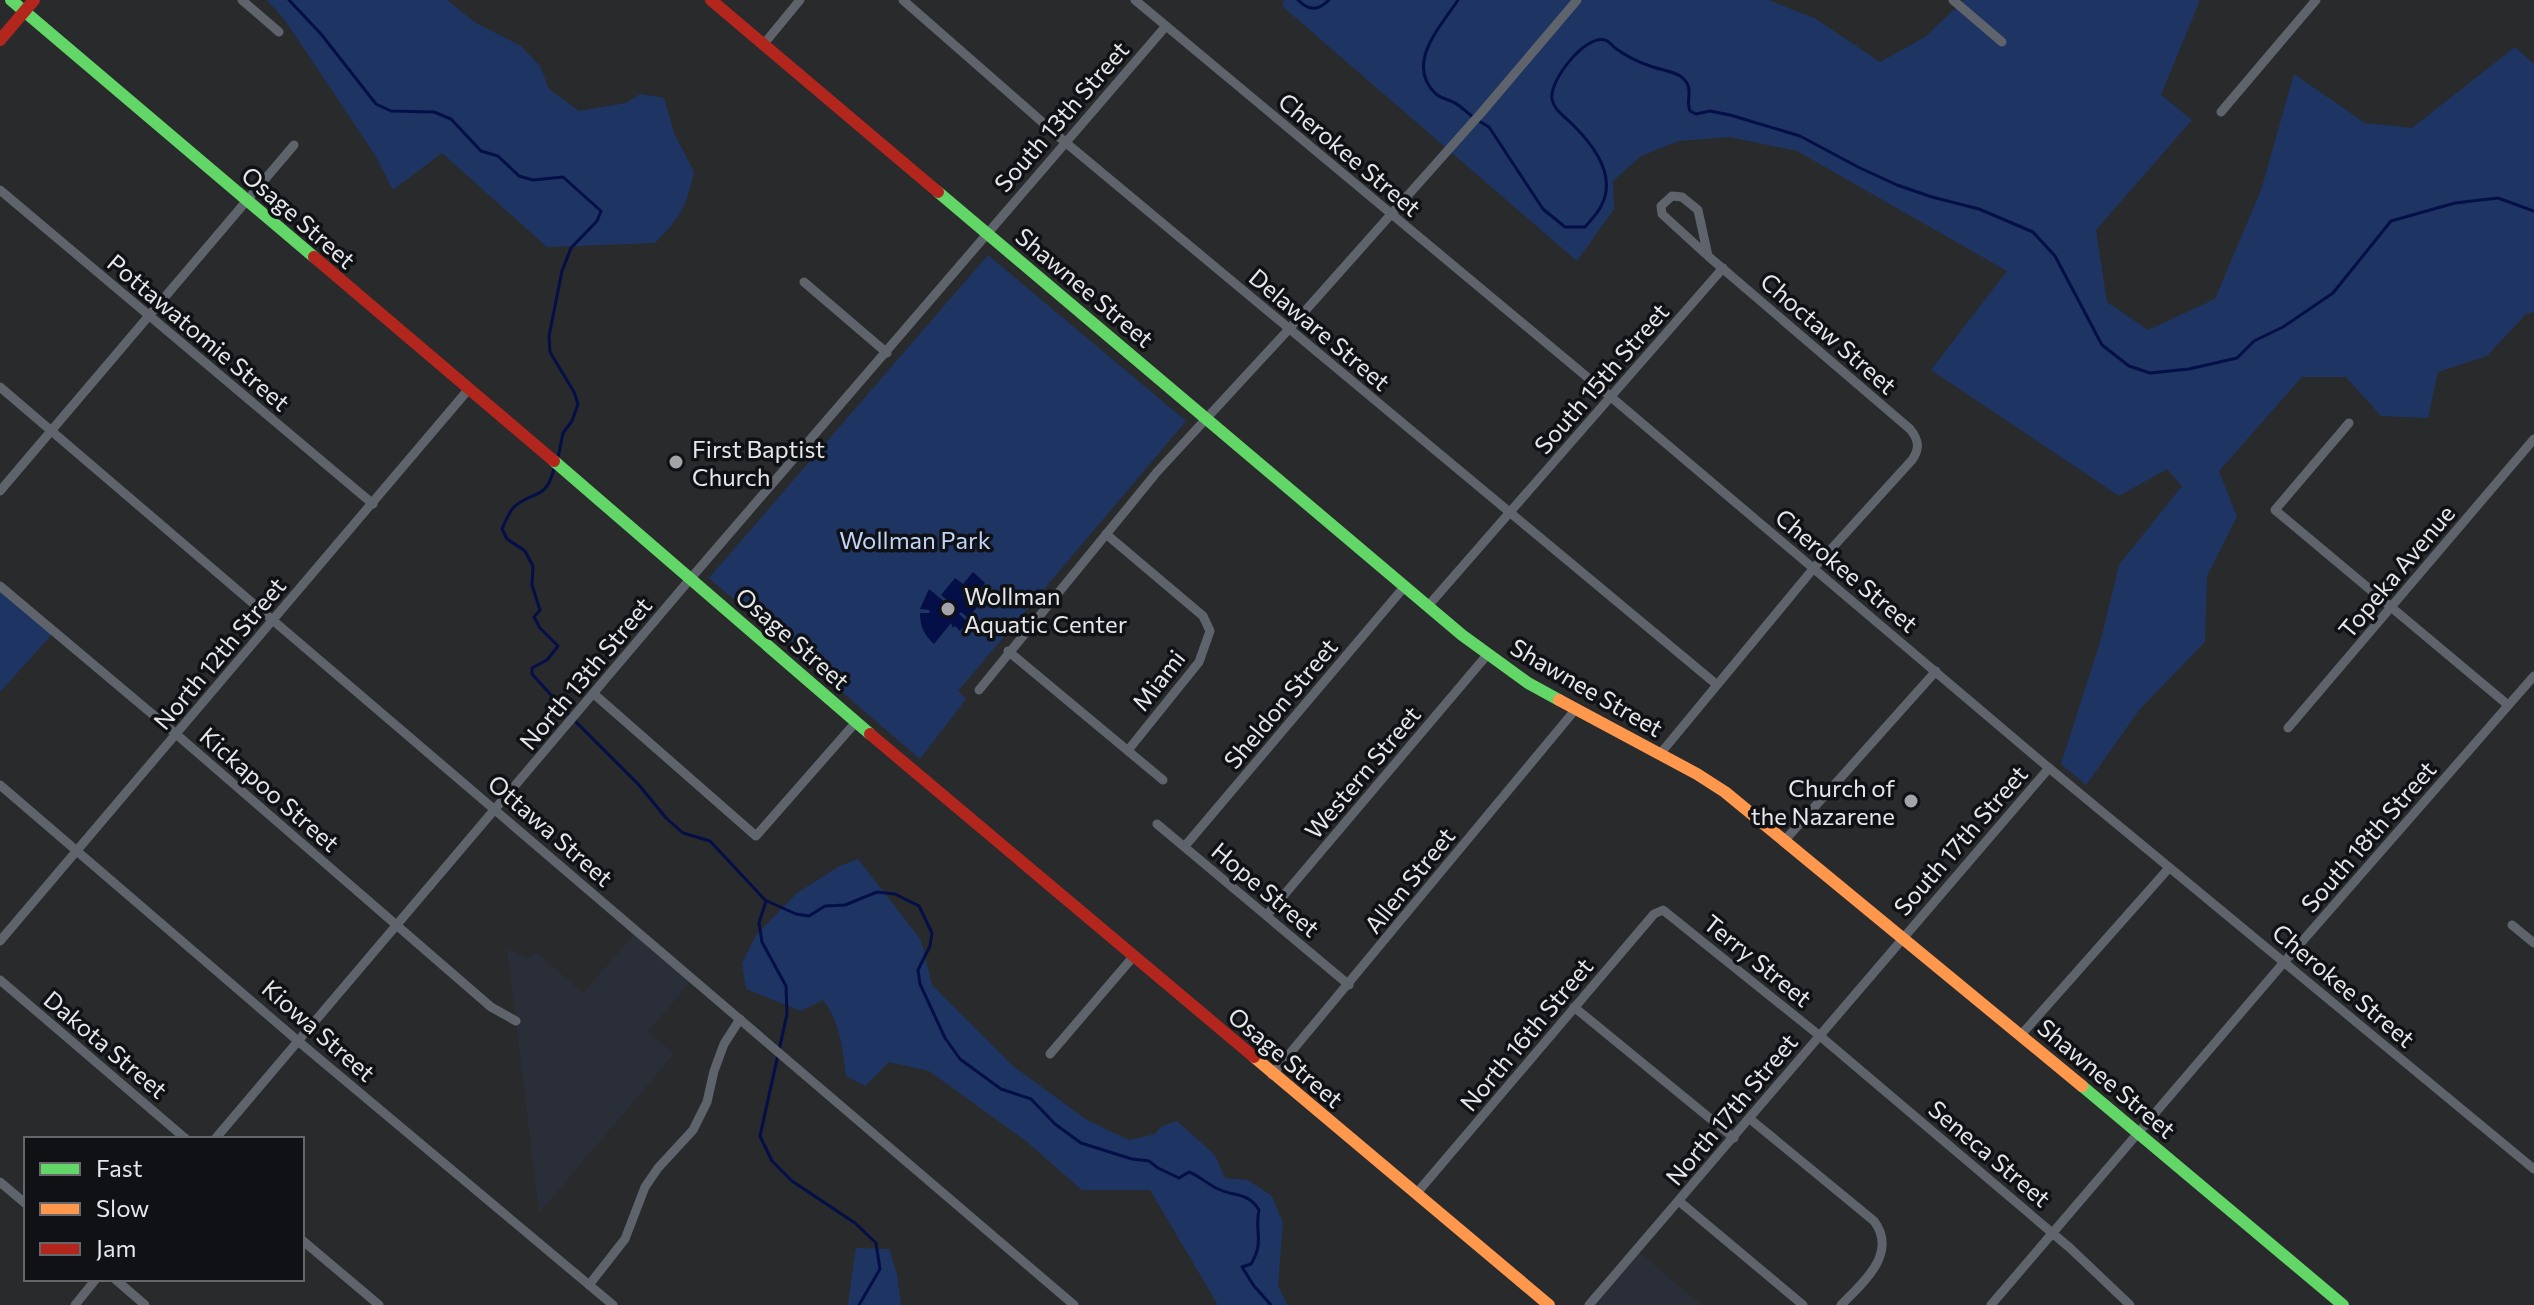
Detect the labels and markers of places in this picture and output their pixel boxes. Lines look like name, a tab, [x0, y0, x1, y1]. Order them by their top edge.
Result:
place label: First Baptist Church	[692, 434, 825, 491]
marker: First Baptist Church	[667, 453, 685, 471]
place label: Wollman Aquatic Center	[964, 581, 1128, 638]
marker: Wollman Aquatic Center	[939, 600, 957, 618]
place label: Church of the Nazarene	[1751, 773, 1896, 830]
marker: Church of the Nazarene	[1902, 792, 1920, 810]

